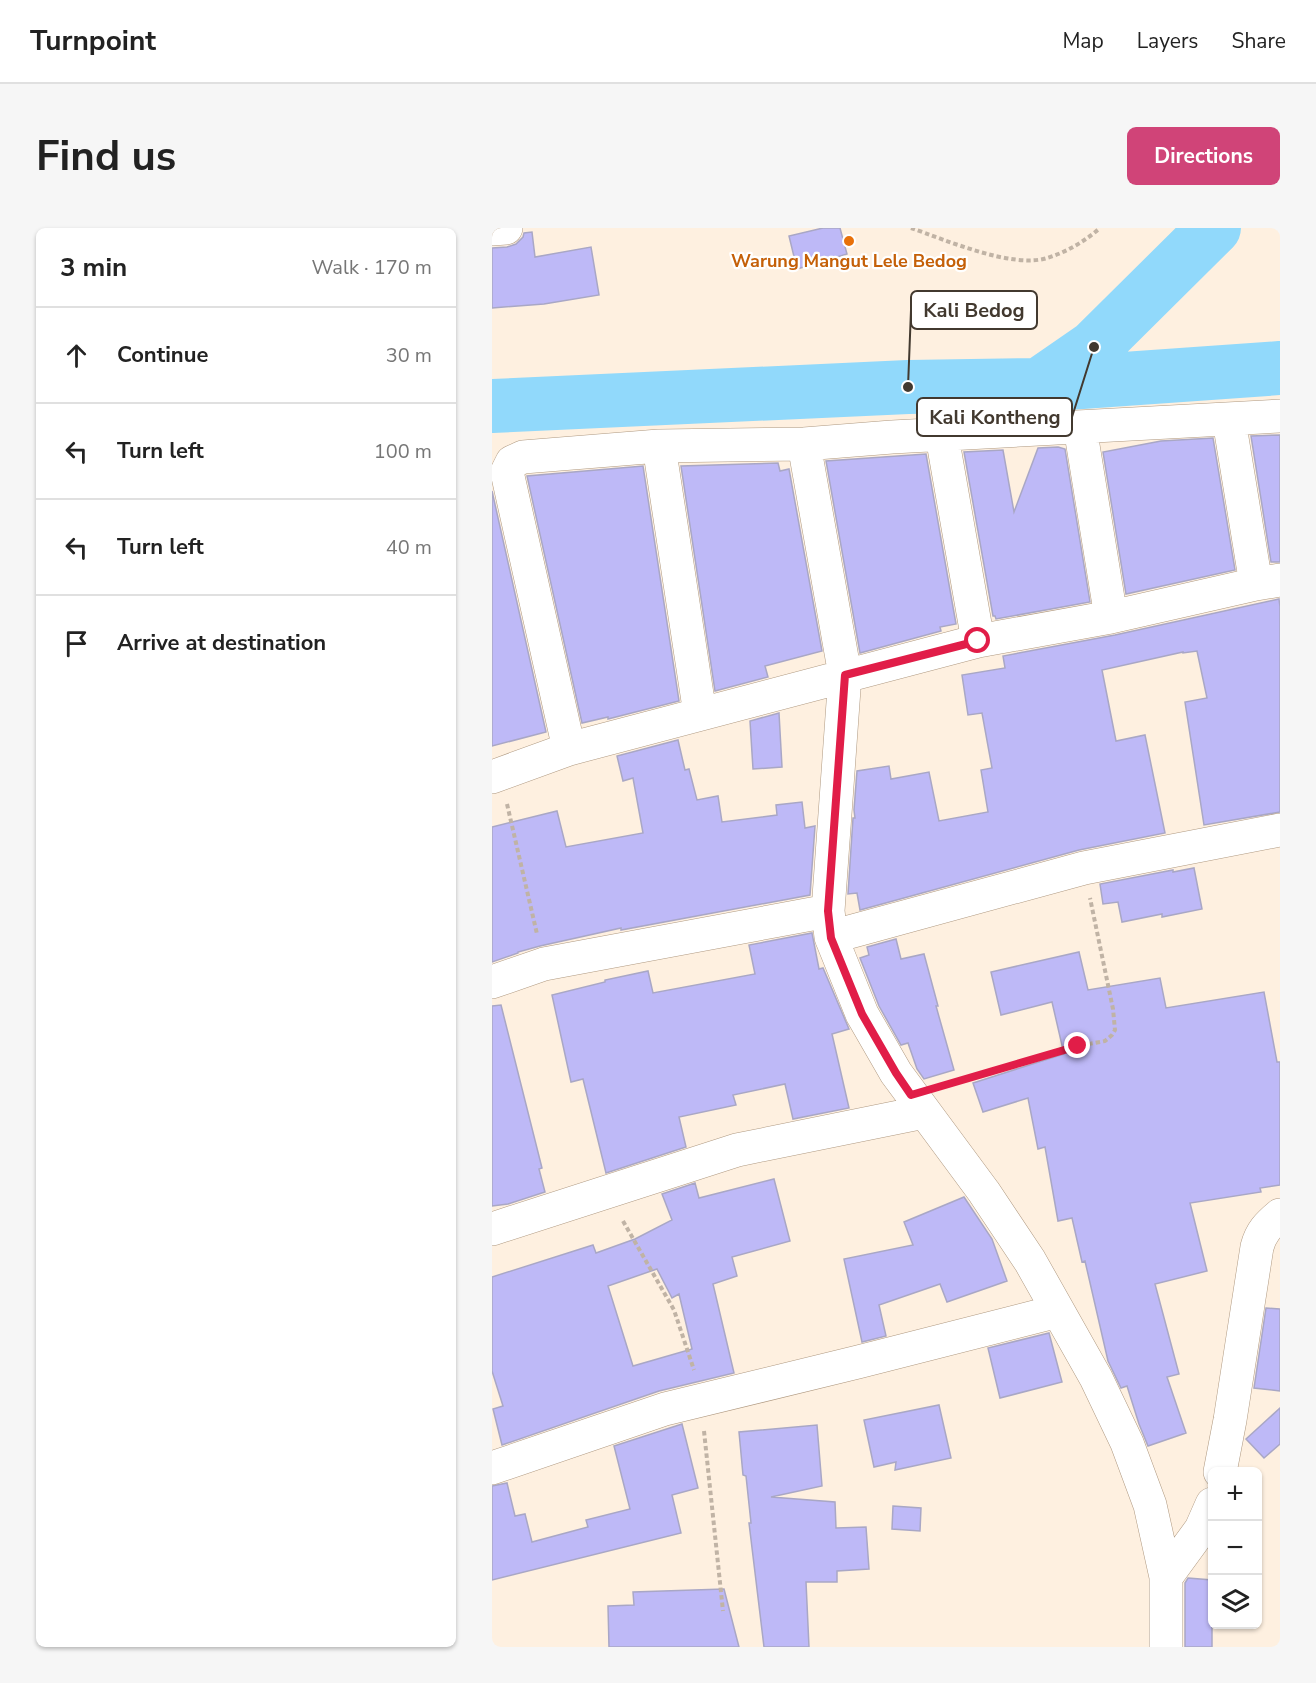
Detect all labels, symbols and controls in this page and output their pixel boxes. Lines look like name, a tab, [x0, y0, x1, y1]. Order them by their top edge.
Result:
text: Turnpoint	[30, 22, 156, 60]
text: Map	[1062, 27, 1104, 55]
text: Layers	[1137, 27, 1198, 55]
text: Share	[1231, 27, 1286, 55]
button: Directions	[1127, 127, 1280, 185]
text: Find us	[36, 128, 176, 185]
marker: Warung Mangut Lele Bedog	[842, 234, 856, 248]
place label: Warung Mangut Lele Bedog	[731, 249, 967, 273]
text: 3 min	[60, 250, 127, 285]
text: Walk · 170 m	[312, 254, 432, 281]
callout: Kali Bedog	[911, 291, 1037, 329]
text: Kali Bedog	[923, 297, 1025, 324]
icon: ahead	[60, 339, 93, 372]
text: Continue	[117, 340, 208, 370]
text: 30 m	[386, 342, 432, 369]
callout: Kali Kontheng	[917, 398, 1072, 436]
text: Kali Kontheng	[929, 404, 1061, 431]
icon: left	[60, 435, 93, 468]
text: Turn left	[117, 436, 204, 466]
text: 100 m	[374, 438, 432, 465]
icon: left	[60, 531, 93, 564]
text: Turn left	[117, 532, 204, 562]
text: 40 m	[386, 534, 432, 561]
icon: arrive	[60, 627, 93, 660]
route start	[964, 627, 990, 653]
text: Arrive at destination	[117, 628, 326, 658]
route end	[1064, 1032, 1090, 1058]
map controls	[1208, 1467, 1262, 1629]
button: +	[1208, 1467, 1262, 1521]
button: −	[1208, 1521, 1262, 1575]
button: layers	[1208, 1575, 1262, 1629]

